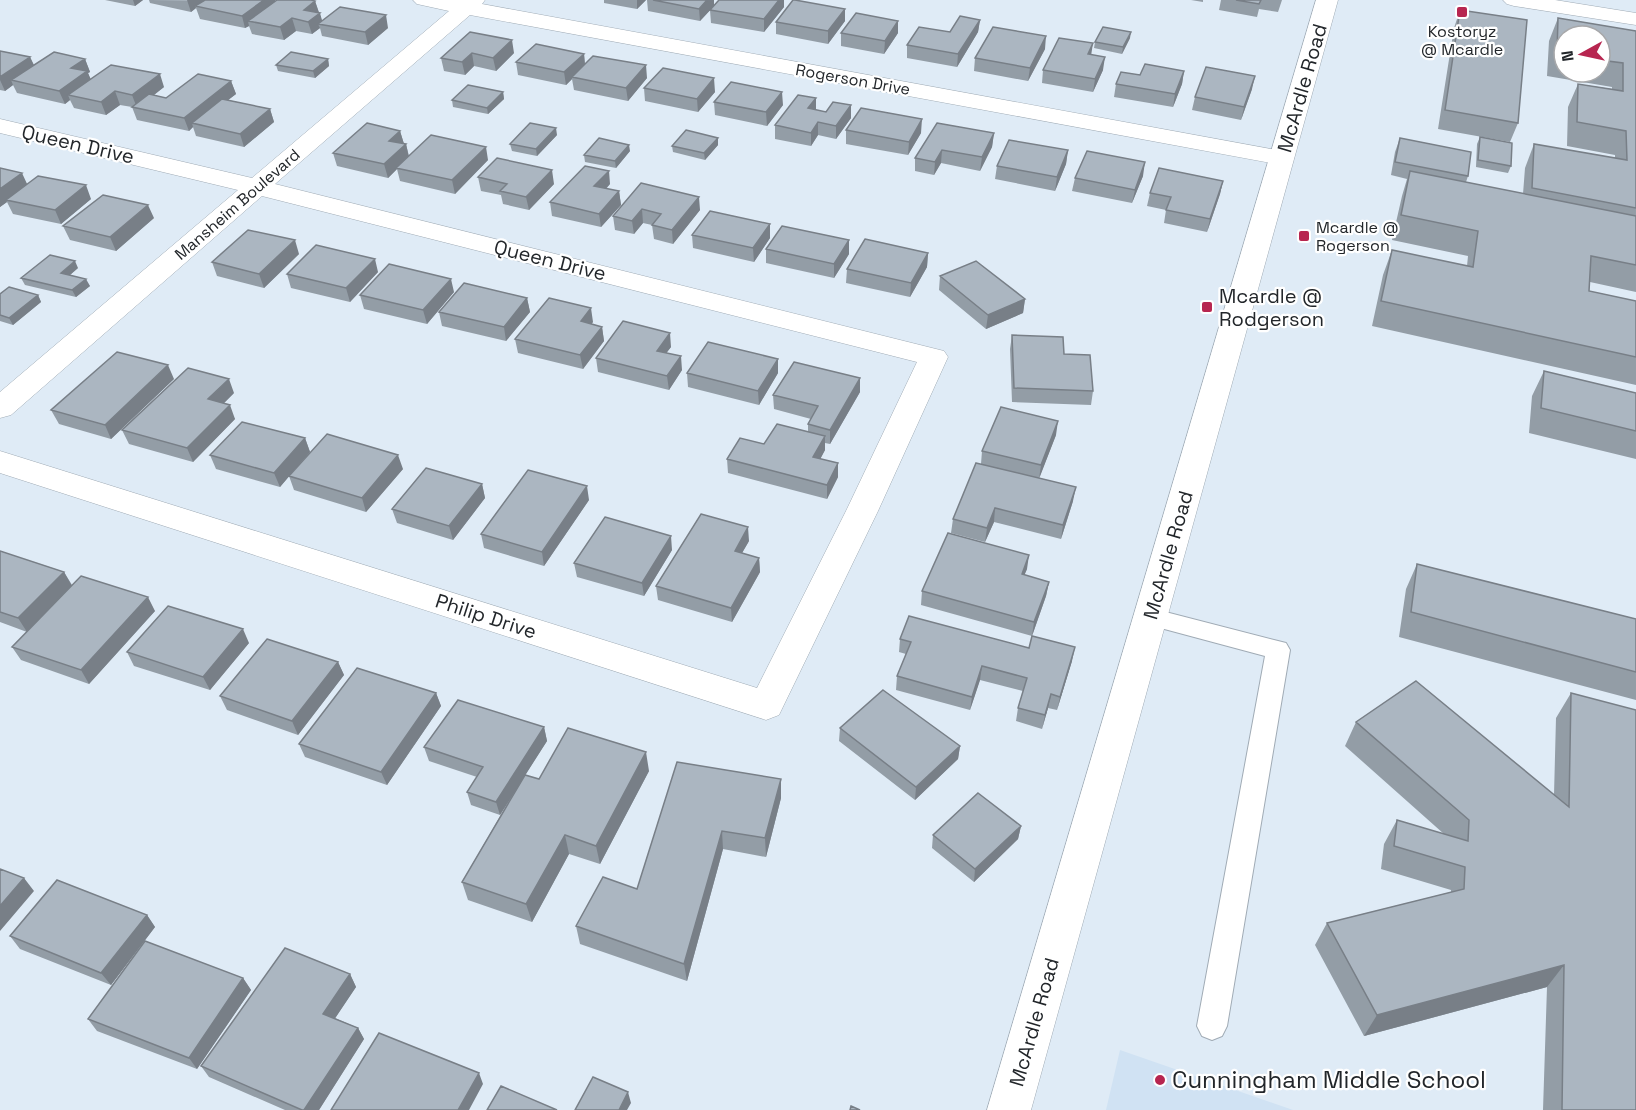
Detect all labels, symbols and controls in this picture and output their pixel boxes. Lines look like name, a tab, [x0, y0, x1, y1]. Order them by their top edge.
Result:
marker: Kostoryz @ Mcardle	[1455, 5, 1469, 19]
street label: McArdle Road	[1271, 21, 1333, 155]
place label: Kostoryz @ Mcardle	[1421, 21, 1503, 60]
north arrow	[1552, 24, 1612, 84]
text: N	[1556, 49, 1579, 63]
street label: Rogerson Drive	[794, 59, 912, 100]
street label: Queen Drive	[19, 118, 137, 170]
street label: Mansheim Boulevard	[170, 144, 304, 265]
place label: Mcardle @ Rogerson	[1316, 217, 1399, 256]
marker: Mcardle @ Rogerson	[1297, 229, 1311, 243]
street label: Queen Drive	[491, 234, 609, 286]
place label: Mcardle @ Rodgerson	[1219, 283, 1324, 332]
marker: Mcardle @ Rodgerson	[1200, 300, 1214, 314]
street label: McArdle Road	[1137, 488, 1199, 622]
street label: Philip Drive	[432, 587, 540, 645]
street label: McArdle Road	[1003, 955, 1065, 1089]
place label: Cunningham Middle School	[1172, 1064, 1486, 1095]
marker: Cunningham Middle School	[1153, 1073, 1167, 1087]

